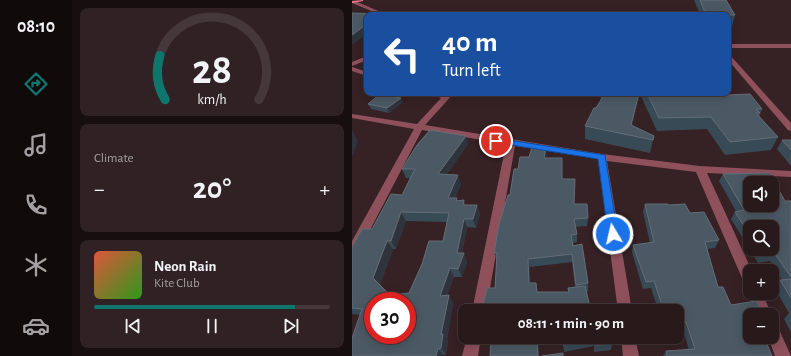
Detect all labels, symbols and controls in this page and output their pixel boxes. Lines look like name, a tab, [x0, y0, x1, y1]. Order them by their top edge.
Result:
text: 08:10	[17, 18, 55, 36]
icon: left	[376, 28, 428, 80]
text: 40 m	[442, 29, 498, 57]
text: 28	[192, 50, 232, 91]
text: Turn left	[442, 62, 501, 80]
icon: directions	[22, 70, 50, 98]
text: km/h	[197, 93, 227, 107]
pin	[479, 124, 513, 158]
icon: arrive	[485, 130, 507, 152]
icon: music	[22, 131, 50, 159]
text: Climate	[94, 152, 133, 165]
text: 20°	[193, 174, 231, 204]
map controls	[743, 176, 779, 344]
button: sound	[743, 176, 779, 212]
text: −	[94, 178, 105, 200]
text: +	[319, 178, 330, 200]
icon: phone	[22, 191, 50, 219]
position arrow	[592, 213, 634, 255]
button: search	[743, 220, 779, 256]
icon: climate	[22, 251, 50, 279]
text: Neon Rain	[154, 259, 216, 274]
button: +	[743, 264, 779, 300]
text: Kite Club	[154, 277, 200, 290]
speed limit sign: 30	[364, 292, 416, 344]
button: −	[743, 308, 779, 344]
icon: car	[22, 312, 50, 340]
icon: previous	[122, 315, 144, 337]
icon: pause	[201, 315, 223, 337]
icon: next	[280, 315, 302, 337]
text: 08:11 · 1 min · 90 m	[518, 316, 624, 331]

